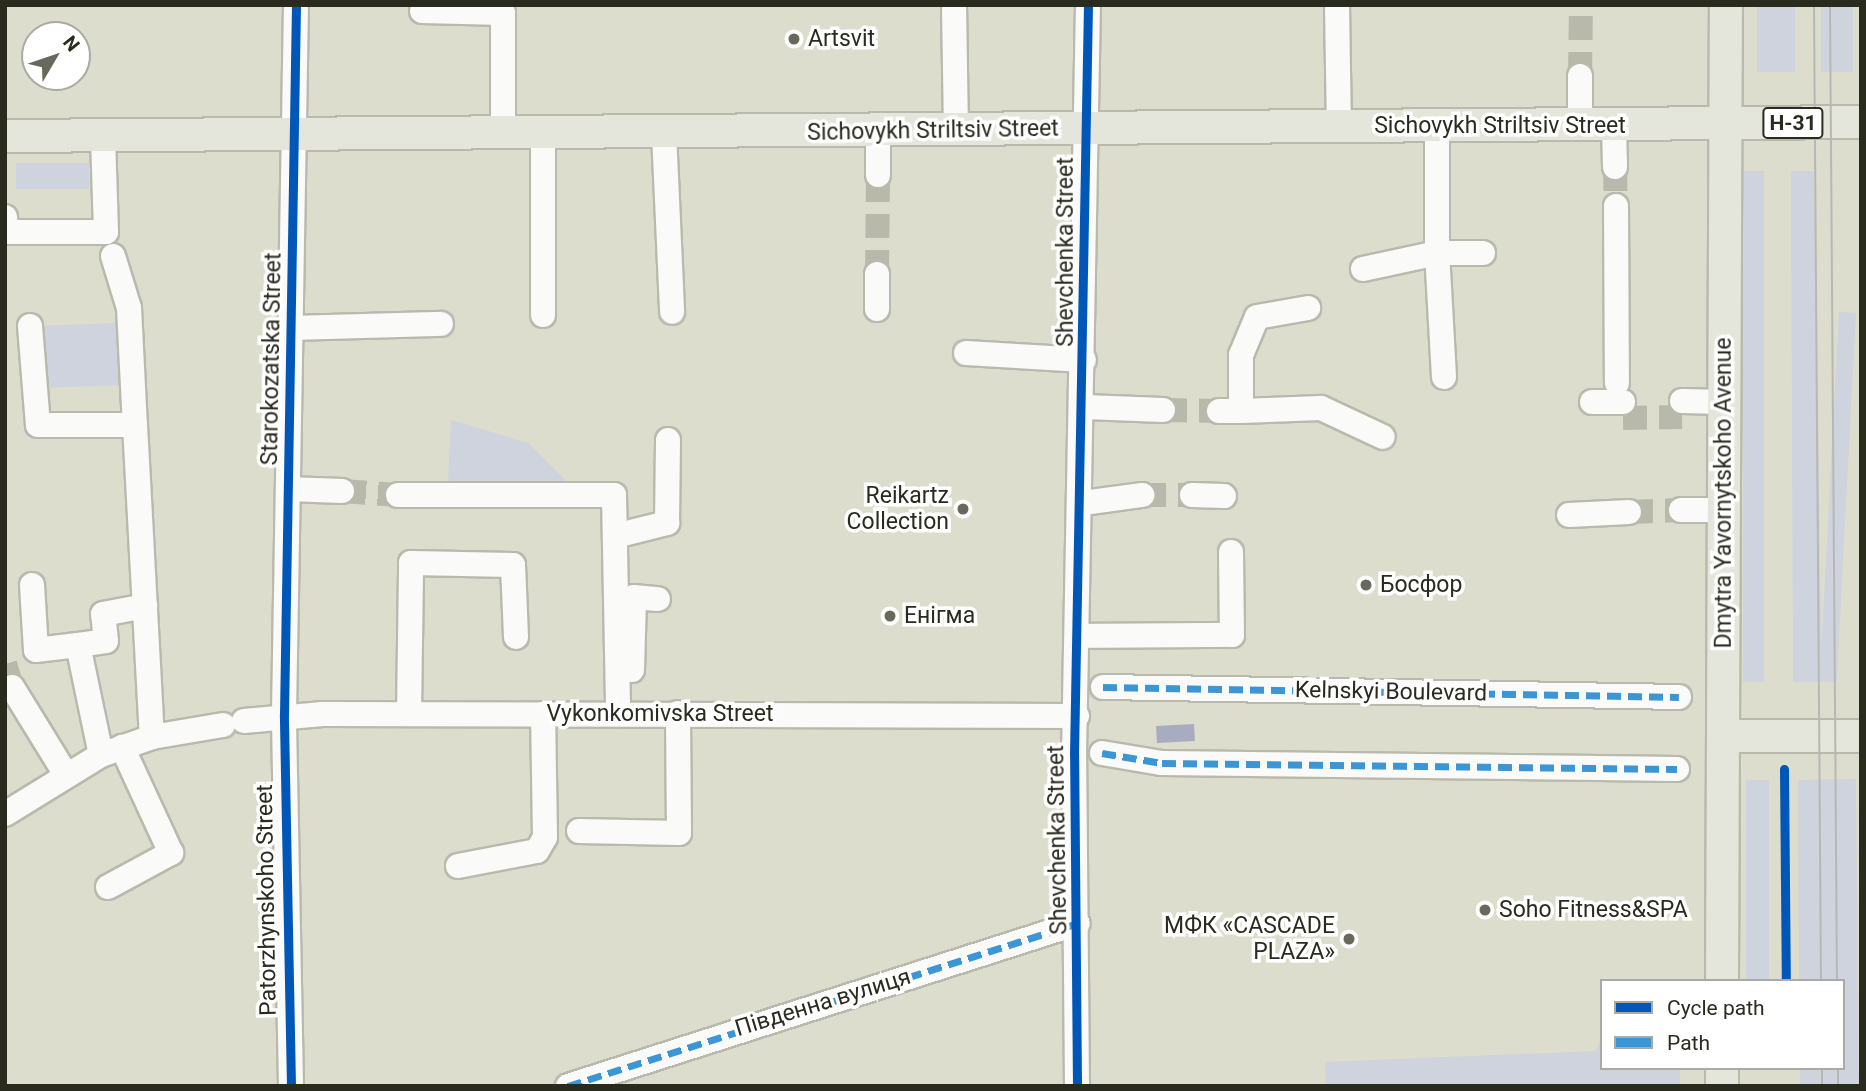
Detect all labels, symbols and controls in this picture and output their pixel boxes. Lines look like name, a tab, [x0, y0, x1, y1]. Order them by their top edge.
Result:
north arrow	[21, 21, 91, 91]
place label: Artsvit	[808, 25, 875, 53]
text: N	[58, 31, 84, 56]
marker: Artsvit	[786, 31, 802, 47]
road number: Н-31	[1762, 106, 1825, 140]
street label: Sichovykh Striltsiv Street	[1374, 112, 1626, 140]
street label: Sichovykh Striltsiv Street	[807, 115, 1059, 147]
street label: Shevchenka Street	[1052, 157, 1080, 347]
street label: Starokozatska Street	[256, 252, 288, 466]
street label: Dmytra Yavornytskoho Avenue	[1710, 338, 1738, 648]
place label: Reikartz Collection	[847, 482, 949, 536]
marker: Reikartz Collection	[955, 501, 971, 517]
place label: Босфор	[1380, 571, 1462, 599]
marker: Босфор	[1358, 577, 1374, 593]
place label: Енігма	[904, 602, 975, 630]
marker: Енігма	[882, 608, 898, 624]
street label: Kelnskyi Boulevard	[1295, 677, 1487, 707]
street label: Vykonkomivska Street	[547, 700, 773, 728]
street label: Shevchenka Street	[1043, 745, 1073, 935]
street label: Patorzhynskoho Street	[251, 784, 283, 1016]
place label: Soho Fitness&SPA	[1499, 896, 1688, 924]
marker: Soho Fitness&SPA	[1477, 902, 1493, 918]
place label: МФК «CASCADE PLAZA»	[1164, 912, 1335, 966]
marker: МФК «CASCADE PLAZA»	[1341, 931, 1357, 947]
street label: Південна вулиця	[732, 963, 914, 1043]
legend	[1600, 979, 1845, 1070]
text: Cycle path	[1667, 996, 1765, 1020]
text: Path	[1667, 1031, 1710, 1055]

